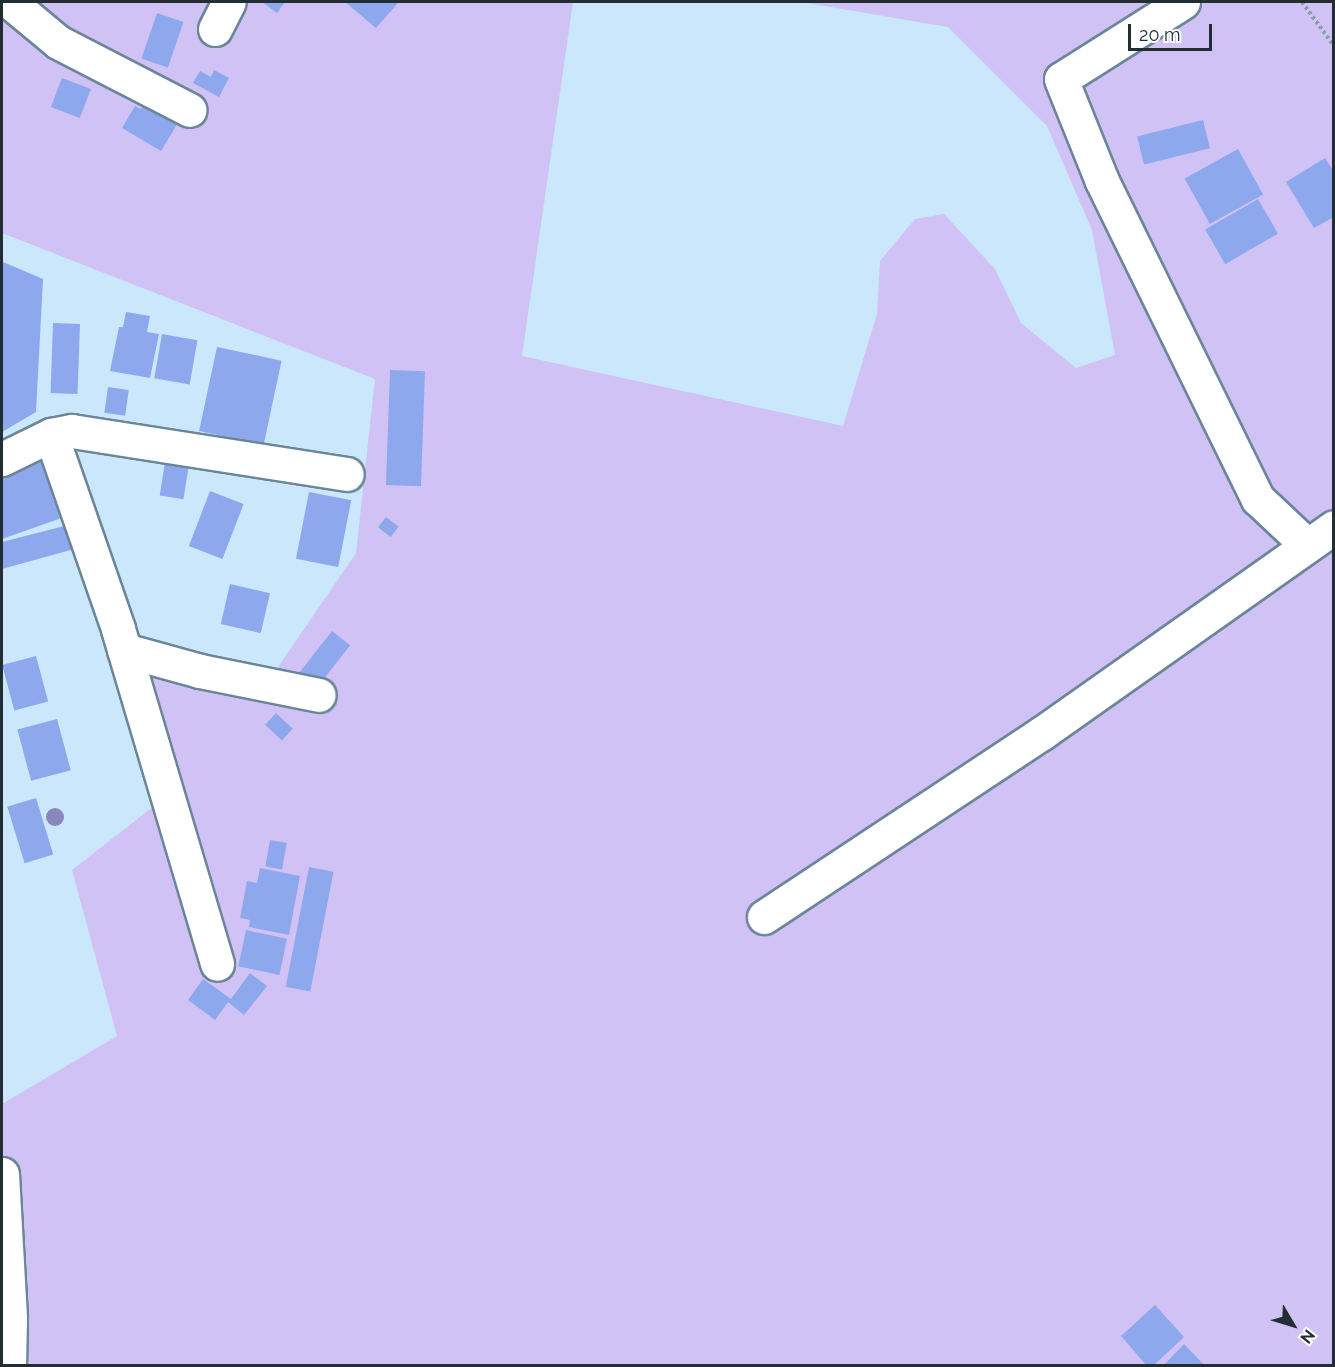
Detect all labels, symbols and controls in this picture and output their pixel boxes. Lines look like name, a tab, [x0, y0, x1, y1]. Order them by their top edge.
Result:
scale bar	[1131, 12, 1215, 50]
text: 20 m	[1139, 24, 1181, 45]
north arrow	[1263, 1295, 1323, 1355]
text: N	[1296, 1326, 1319, 1347]

